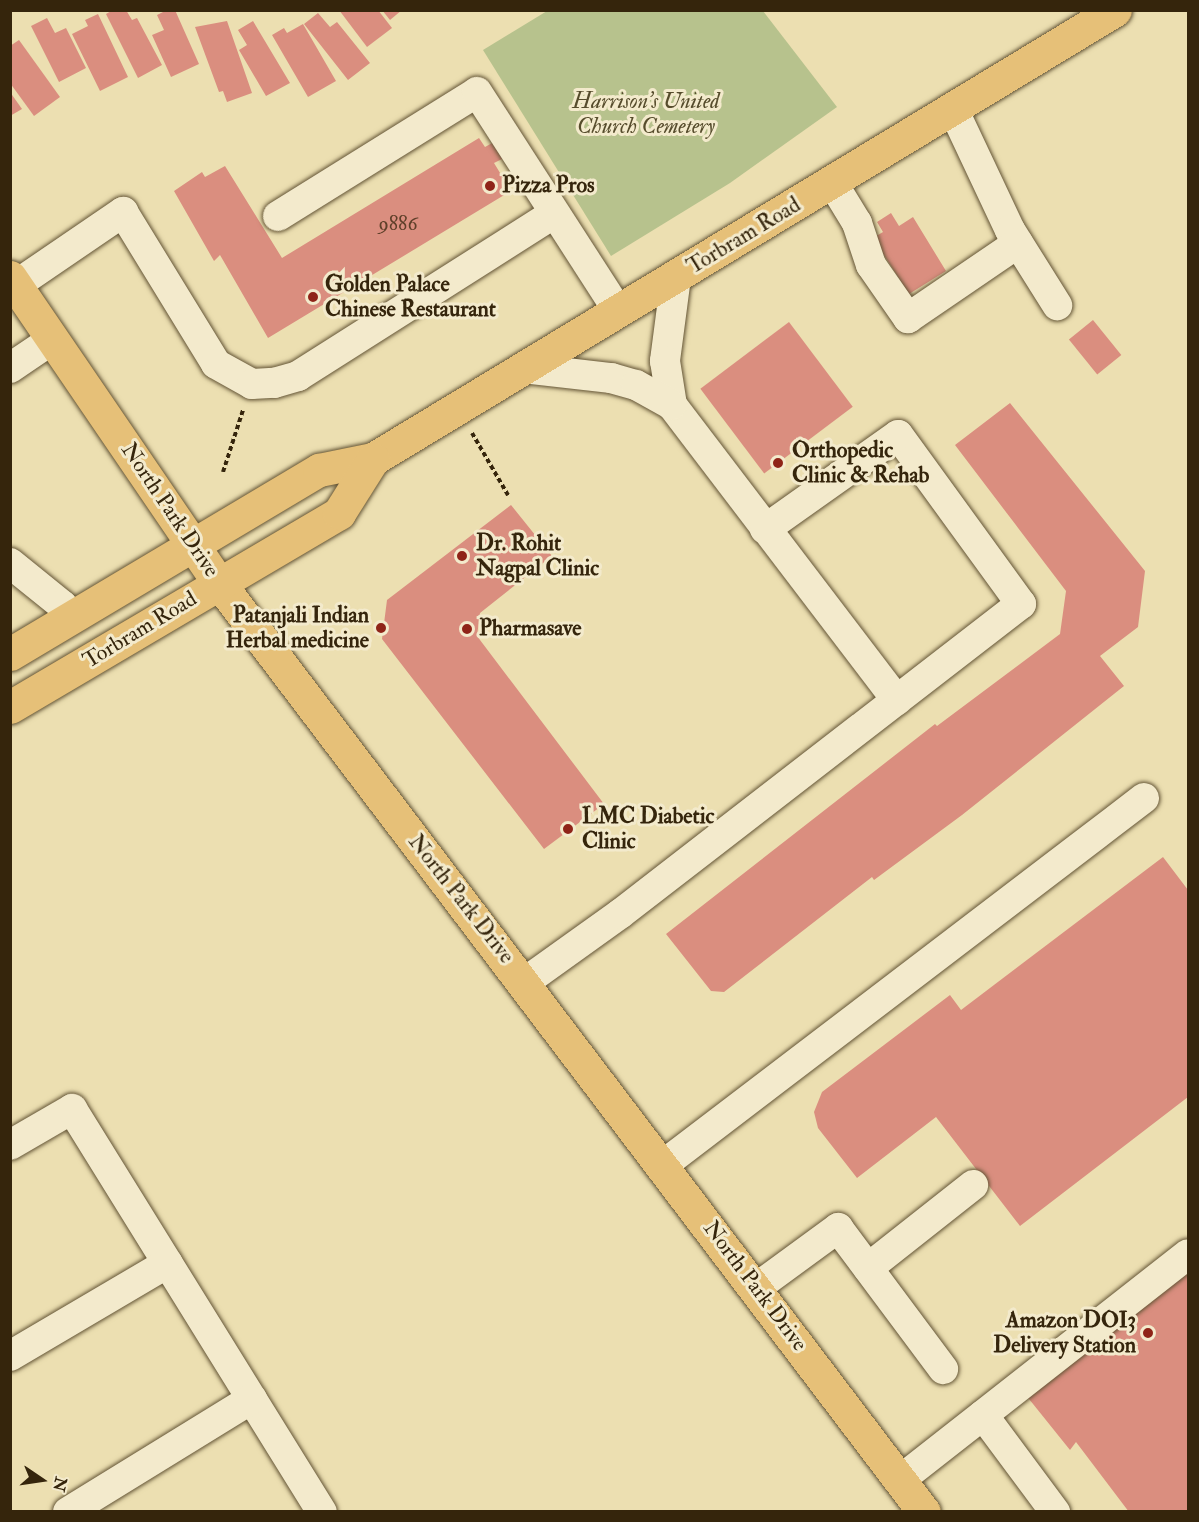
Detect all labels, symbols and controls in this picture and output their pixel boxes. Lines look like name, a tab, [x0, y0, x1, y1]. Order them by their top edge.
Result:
park label: Harrison's United Church Cemetery	[572, 88, 720, 140]
place label: Pizza Pros	[502, 173, 595, 199]
marker: Pizza Pros	[483, 179, 497, 193]
street label: Torbram Road	[682, 192, 806, 280]
house number: 9886	[378, 211, 418, 235]
place label: Golden Palace Chinese Restaurant	[325, 271, 496, 322]
marker: Golden Palace Chinese Restaurant	[306, 290, 320, 304]
place label: Orthopedic Clinic & Rehab	[792, 437, 929, 488]
street label: North Park Drive	[115, 438, 225, 582]
marker: Orthopedic Clinic & Rehab	[769, 454, 787, 472]
place label: Dr. Rohit Nagpal Clinic	[476, 530, 599, 582]
marker: Dr. Rohit Nagpal Clinic	[453, 547, 471, 565]
street label: Torbram Road	[78, 586, 202, 674]
place label: Patanjali Indian Herbal medicine	[226, 602, 369, 654]
place label: Pharmasave	[479, 616, 581, 642]
marker: Patanjali Indian Herbal medicine	[374, 621, 388, 635]
marker: Pharmasave	[460, 622, 474, 636]
place label: LMC Diabetic Clinic	[582, 803, 714, 854]
marker: LMC Diabetic Clinic	[559, 820, 577, 838]
street label: North Park Drive	[402, 829, 520, 969]
street label: North Park Drive	[697, 1216, 813, 1356]
place label: Amazon DOI3 Delivery Station	[993, 1307, 1136, 1358]
marker: Amazon DOI3 Delivery Station	[1141, 1326, 1155, 1340]
north arrow	[12, 1450, 72, 1510]
text: N	[48, 1475, 71, 1493]

